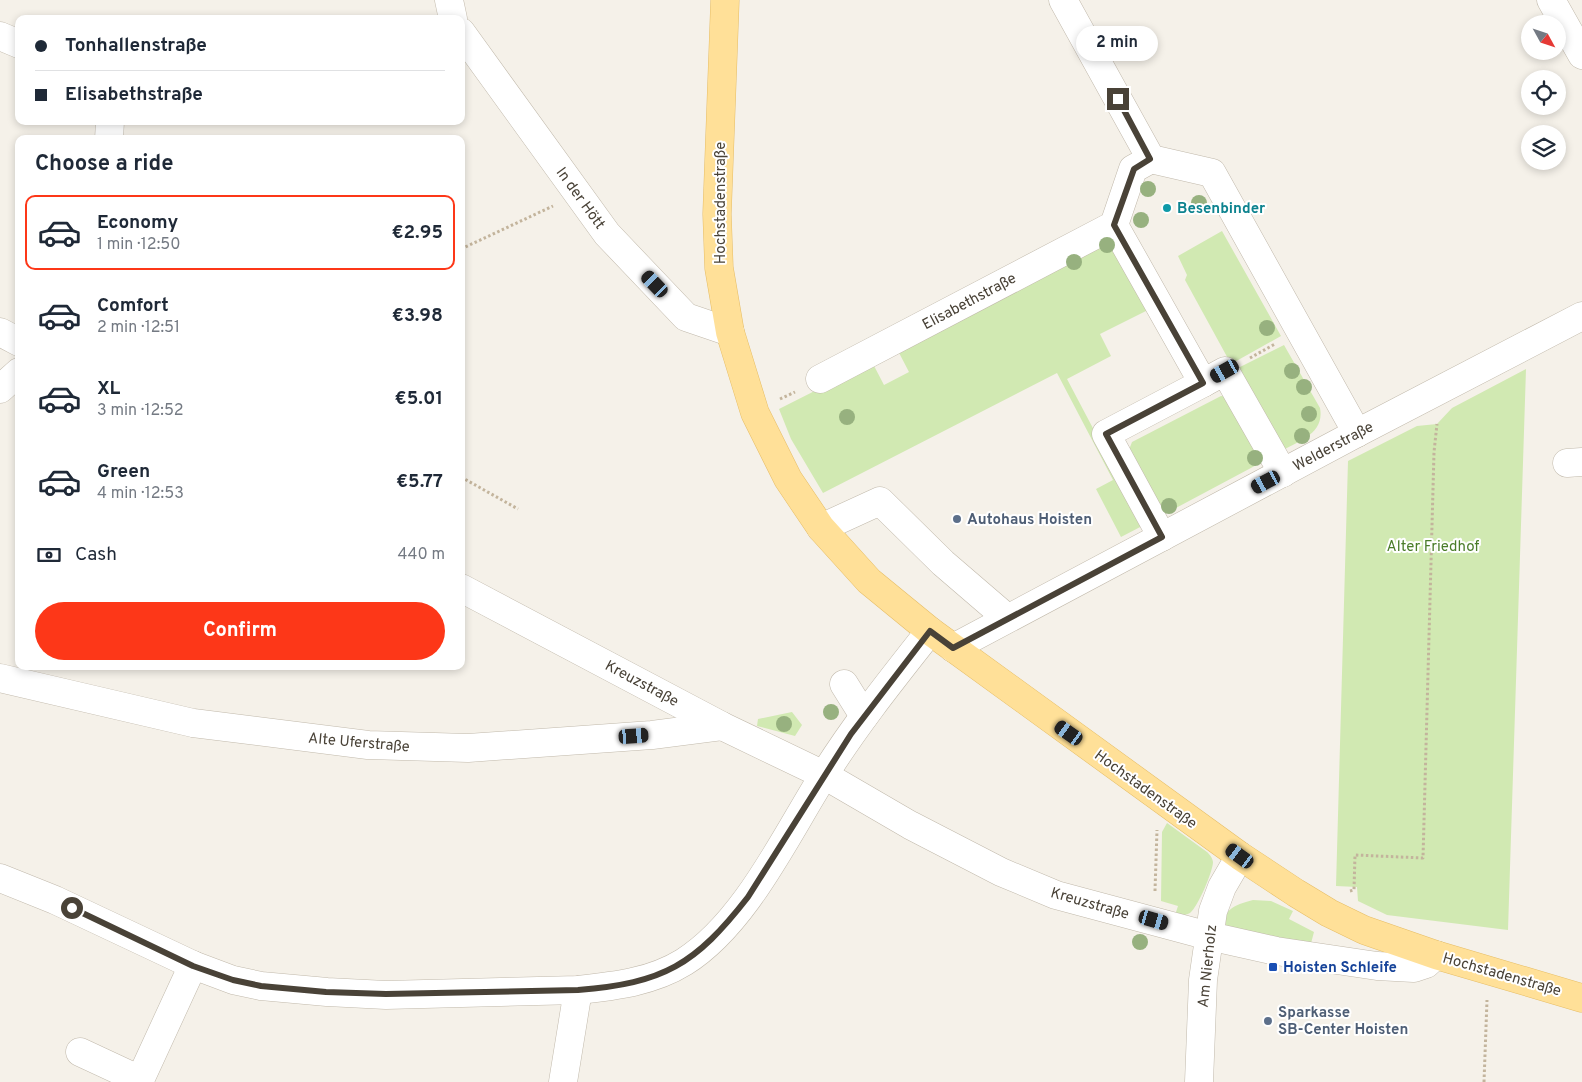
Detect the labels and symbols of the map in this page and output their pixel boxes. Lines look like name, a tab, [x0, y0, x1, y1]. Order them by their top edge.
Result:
north arrow	[1521, 15, 1566, 60]
callout: 2 min	[1077, 27, 1159, 62]
route end	[1107, 88, 1129, 110]
street label: Hochstadenstraße	[712, 142, 731, 264]
street label: In der Hött	[551, 164, 609, 234]
place label: Besenbinder	[1177, 200, 1266, 219]
marker: Besenbinder	[1161, 202, 1173, 214]
car	[639, 268, 670, 300]
street label: Elisabethstraße	[919, 270, 1020, 335]
car	[1208, 357, 1241, 385]
street label: Welderstraße	[1290, 418, 1377, 476]
car	[1249, 468, 1282, 496]
place label: Autohaus Hoisten	[967, 511, 1092, 530]
marker: Autohaus Hoisten	[951, 513, 963, 525]
park label: Alter Friedhof	[1387, 538, 1479, 557]
street label: Kreuzstraße	[601, 657, 682, 712]
car	[1052, 718, 1085, 748]
car	[618, 727, 649, 745]
street label: Alte Uferstraße	[307, 730, 410, 757]
street label: Hochstadenstraße	[1090, 747, 1200, 834]
car	[1223, 841, 1256, 871]
street label: Kreuzstraße	[1048, 884, 1131, 925]
route start	[61, 897, 83, 919]
car	[1137, 909, 1170, 931]
street label: Am Nierholz	[1195, 924, 1222, 1009]
street label: Hochstadenstraße	[1440, 949, 1563, 1001]
place label: Hoisten Schleife	[1283, 959, 1397, 978]
marker: Hoisten Schleife	[1267, 961, 1279, 973]
place label: Sparkasse SB-Center Hoisten	[1278, 1004, 1408, 1040]
marker: Sparkasse SB-Center Hoisten	[1262, 1015, 1274, 1027]

